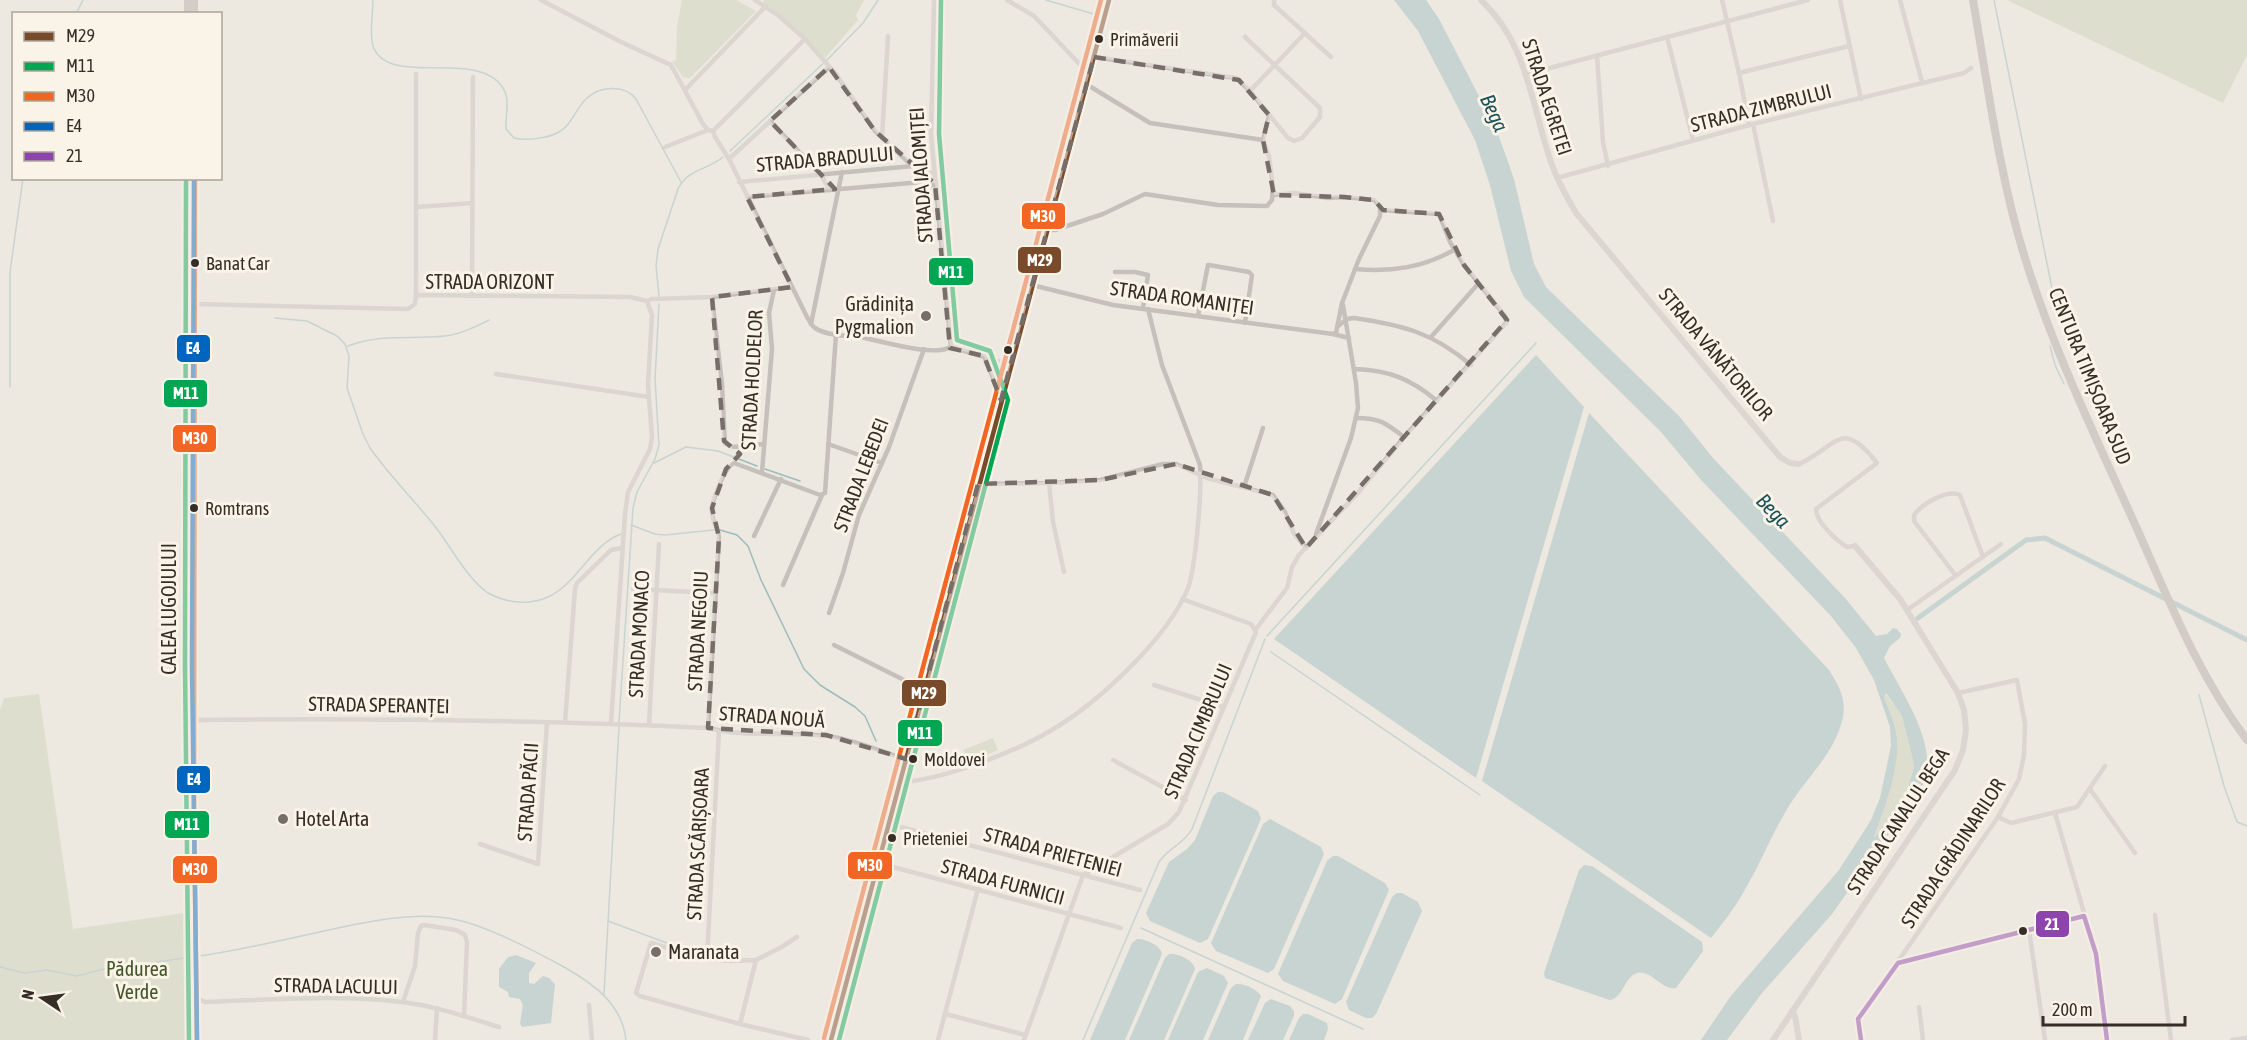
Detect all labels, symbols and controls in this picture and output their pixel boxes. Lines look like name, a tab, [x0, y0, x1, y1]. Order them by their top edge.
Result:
legend	[12, 12, 222, 180]
text: M29	[66, 25, 95, 46]
place label: Primăverii	[1110, 29, 1179, 50]
marker: Primăverii	[1093, 33, 1105, 45]
street label: STRADA EGRETEI	[1518, 36, 1577, 158]
text: M11	[66, 55, 95, 76]
street label: STRADA ZIMBRULUI	[1688, 79, 1834, 136]
text: M30	[66, 85, 95, 106]
water label: Bega	[1476, 90, 1514, 135]
street label: STRADA IALOMIȚEI	[904, 107, 937, 243]
text: E4	[66, 115, 82, 136]
street label: STRADA BRADULUI	[755, 141, 895, 176]
text: 21	[66, 145, 83, 166]
line badge: M30	[1021, 202, 1066, 230]
text: M30	[1030, 207, 1056, 225]
line badge: M29	[1017, 246, 1062, 274]
text: M29	[1027, 251, 1053, 269]
place label: Banat Car	[206, 253, 270, 274]
marker: Banat Car	[189, 257, 201, 269]
line badge: M11	[928, 257, 974, 286]
text: M11	[938, 263, 964, 281]
street label: STRADA ORIZONT	[426, 270, 555, 293]
street label: STRADA ROMANIȚEI	[1109, 276, 1255, 319]
street label: STRADA VÂNĂTORILOR	[1655, 283, 1778, 424]
street label: CENTURA TIMIȘOARA SUD	[2044, 284, 2136, 468]
place label: Grădinița Pygmalion	[835, 292, 914, 338]
street label: STRADA HOLDELOR	[736, 309, 767, 451]
marker: Grădinița Pygmalion	[919, 309, 933, 323]
line badge: E4	[176, 334, 211, 363]
text: E4	[186, 339, 201, 357]
unlabelled marker	[1002, 344, 1014, 356]
line badge: M11	[163, 379, 208, 408]
text: M11	[173, 384, 199, 402]
street label: STRADA LEBEDEI	[828, 415, 893, 535]
line badge: M30	[172, 424, 217, 453]
text: M30	[182, 429, 208, 447]
water label: Bega	[1752, 488, 1796, 533]
place label: Romtrans	[205, 498, 269, 519]
marker: Romtrans	[188, 502, 200, 514]
street label: CALEA LUGOJULUI	[157, 543, 180, 675]
street label: STRADA MONACO	[624, 570, 653, 698]
street label: STRADA NEGOIU	[683, 570, 712, 692]
street label: STRADA CIMBRULUI	[1159, 660, 1236, 802]
line badge: M29	[901, 679, 947, 707]
text: M29	[911, 684, 937, 702]
street label: STRADA SPERANȚEI	[308, 692, 450, 717]
street label: STRADA NOUĂ	[718, 701, 826, 732]
line badge: M11	[897, 719, 943, 747]
text: M11	[907, 724, 933, 742]
street label: STRADA PĂCII	[513, 742, 542, 842]
street label: STRADA CANALUL BEGA	[1842, 743, 1954, 898]
place label: Moldovei	[924, 749, 985, 770]
marker: Moldovei	[907, 753, 919, 765]
line badge: E4	[176, 765, 211, 794]
street label: STRADA SCĂRIȘOARA	[682, 767, 713, 921]
text: E4	[187, 770, 202, 788]
street label: STRADA GRĂDINARILOR	[1896, 774, 2009, 932]
place label: Hotel Arta	[295, 807, 369, 830]
line badge: M11	[164, 810, 210, 839]
marker: Hotel Arta	[276, 812, 290, 826]
text: M11	[174, 815, 200, 833]
street label: STRADA PRIETENIEI	[982, 822, 1125, 881]
place label: Prieteniei	[903, 828, 968, 849]
marker: Prieteniei	[886, 832, 898, 844]
line badge: M30	[847, 851, 893, 880]
street label: STRADA FURNICII	[939, 854, 1067, 909]
line badge: M30	[172, 855, 218, 884]
text: M30	[857, 856, 883, 874]
text: M30	[182, 860, 208, 878]
line badge: 21	[2035, 910, 2070, 938]
text: 21	[2044, 915, 2060, 933]
unlabelled marker	[2017, 925, 2029, 937]
place label: Maranata	[668, 940, 740, 963]
marker: Maranata	[649, 945, 663, 959]
park label: Pădurea Verde	[106, 957, 168, 1003]
north arrow	[12, 968, 72, 1028]
street label: STRADA LACULUI	[274, 973, 398, 998]
text: N	[18, 988, 37, 1001]
scale bar	[2043, 989, 2186, 1027]
text: 200 m	[2052, 999, 2093, 1020]

